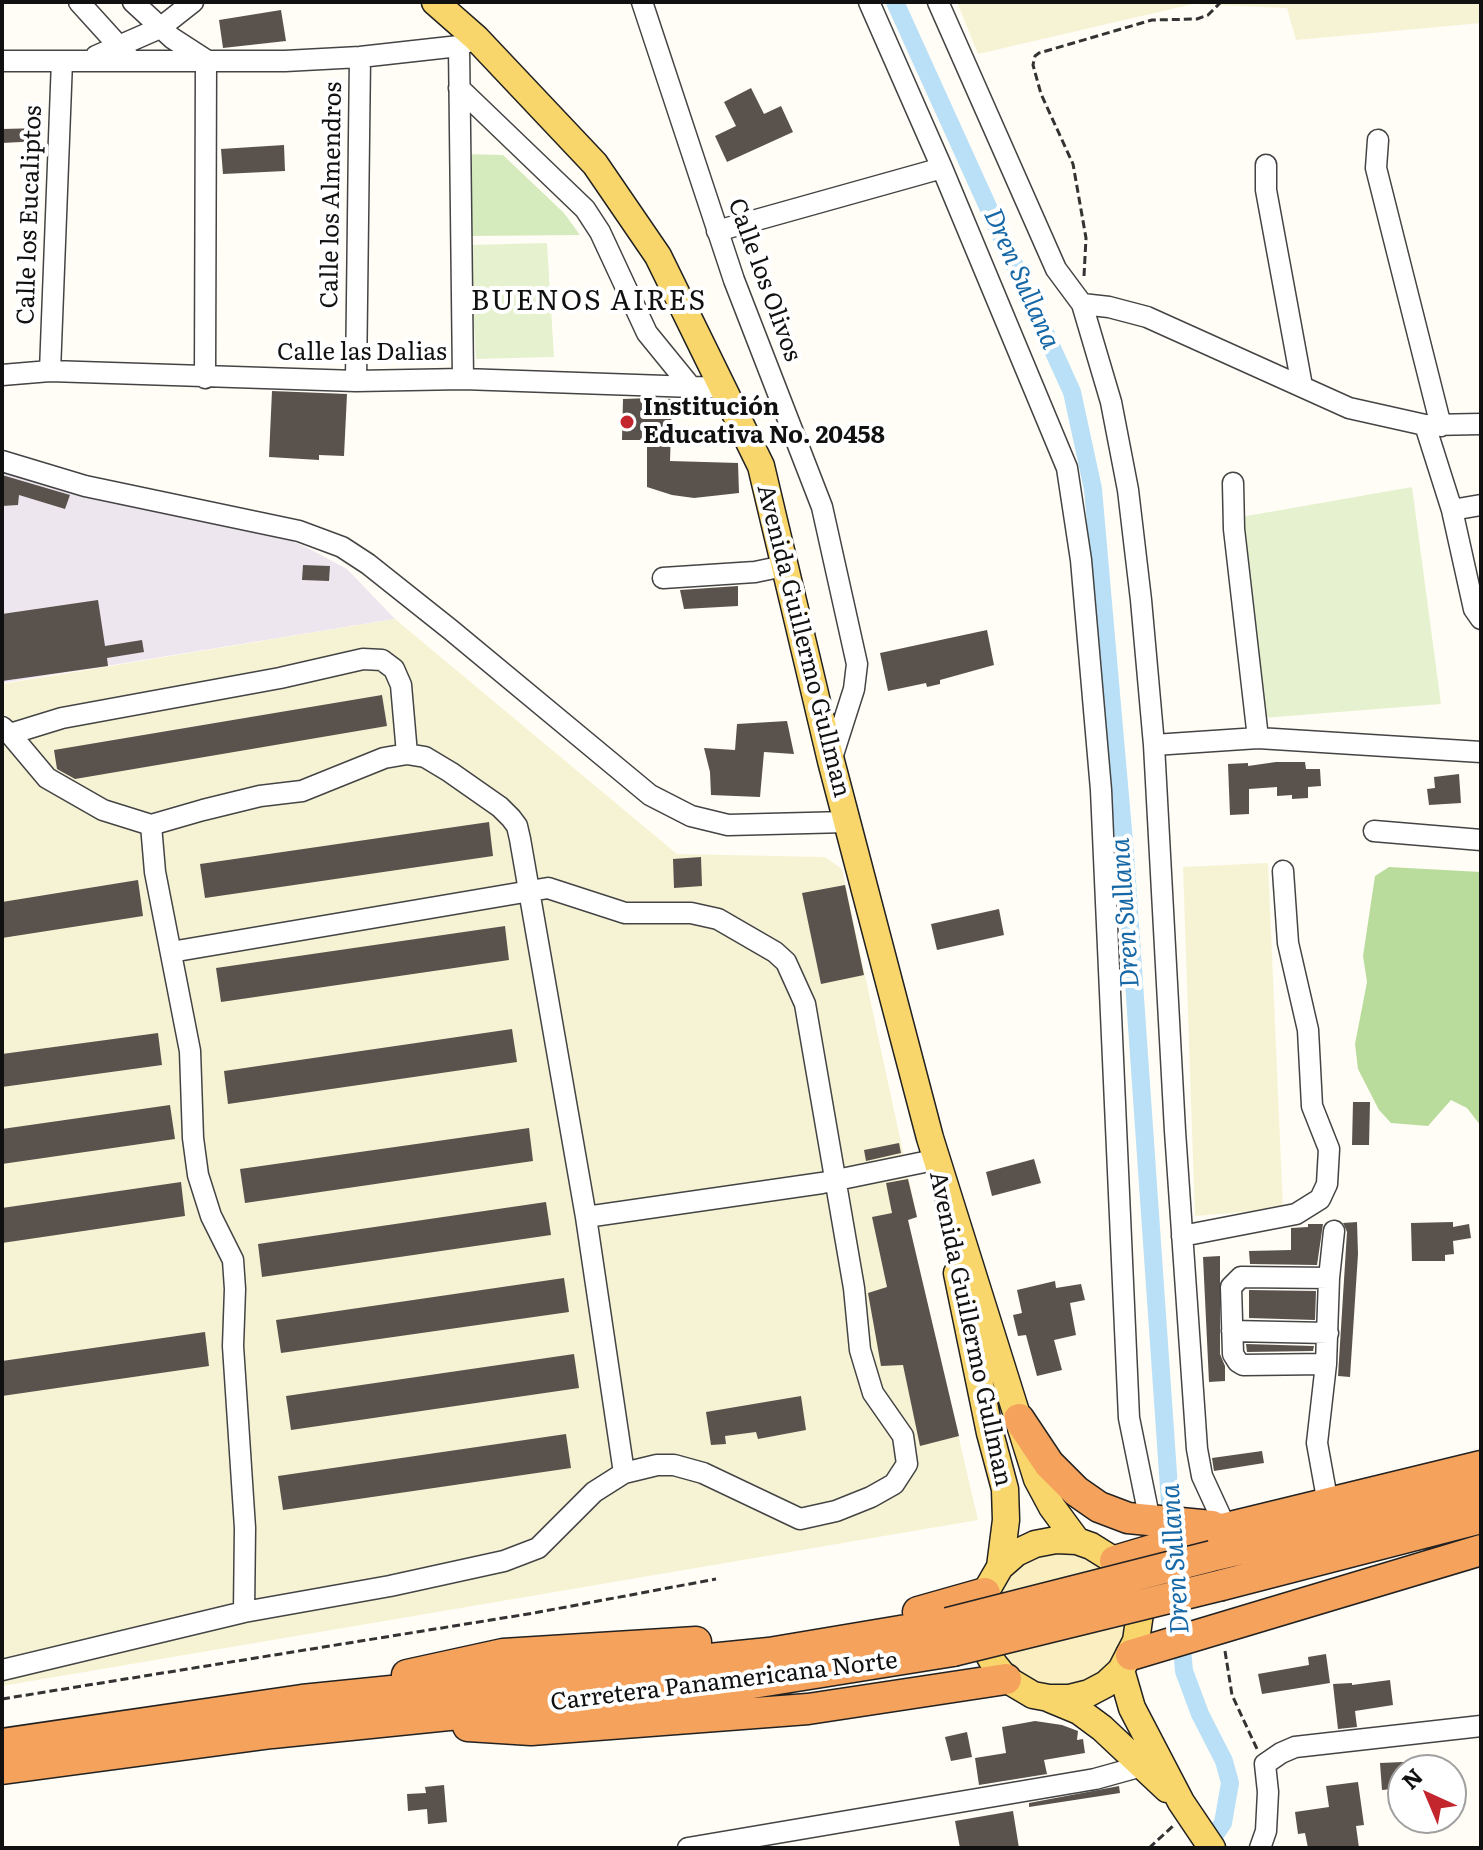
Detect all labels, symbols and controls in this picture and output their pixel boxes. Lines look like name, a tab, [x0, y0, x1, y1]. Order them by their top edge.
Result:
street label: Calle los Almendros	[316, 81, 348, 309]
street label: Calle los Eucaliptos	[12, 105, 48, 325]
street label: Calle los Olivos	[721, 195, 807, 365]
water label: Dren Sullana	[976, 204, 1066, 354]
district label: BUENOS AIRES	[471, 285, 707, 319]
street label: Calle las Dalias	[277, 339, 447, 367]
place label: Institución Educativa No. 20458	[643, 394, 885, 450]
marker: Institución Educativa No. 20458	[618, 413, 636, 431]
street label: Avenida Guillermo Gullman	[750, 482, 856, 800]
water label: Dren Sullana	[1105, 837, 1147, 989]
street label: Avenida Guillermo Gullman	[923, 1169, 1017, 1489]
water label: Dren Sullana	[1155, 1483, 1197, 1635]
street label: Carretera Panamericana Norte	[549, 1646, 899, 1718]
north arrow	[1387, 1754, 1467, 1834]
text: N	[1393, 1760, 1429, 1796]

